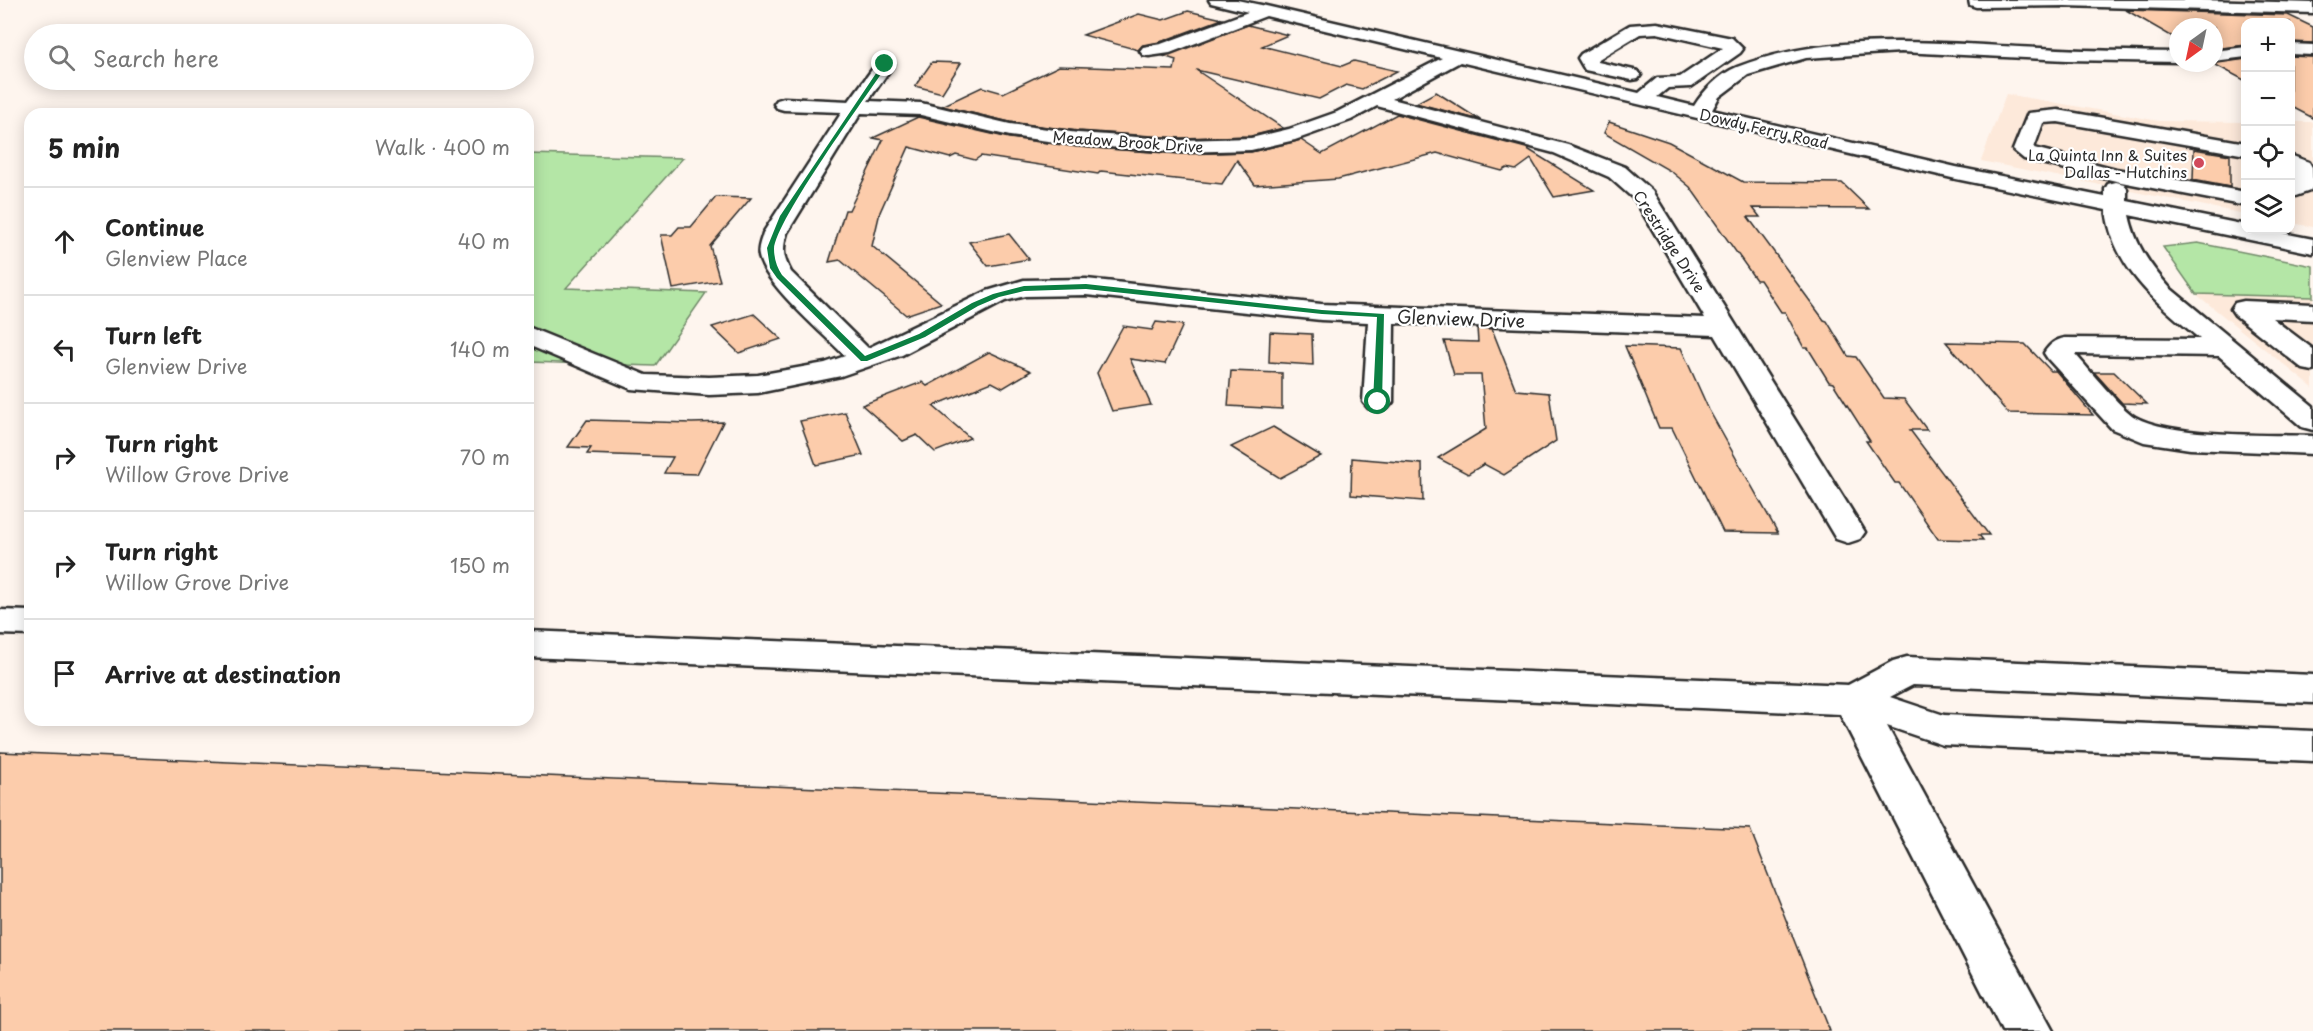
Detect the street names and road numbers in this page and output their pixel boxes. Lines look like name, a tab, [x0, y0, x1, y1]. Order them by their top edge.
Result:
street label: Dowdy Ferry Road	[1697, 102, 1831, 154]
street label: Meadow Brook Drive	[1052, 124, 1204, 158]
street label: Crestridge Drive	[1628, 185, 1712, 297]
street label: Glenview Drive	[1396, 302, 1526, 334]

